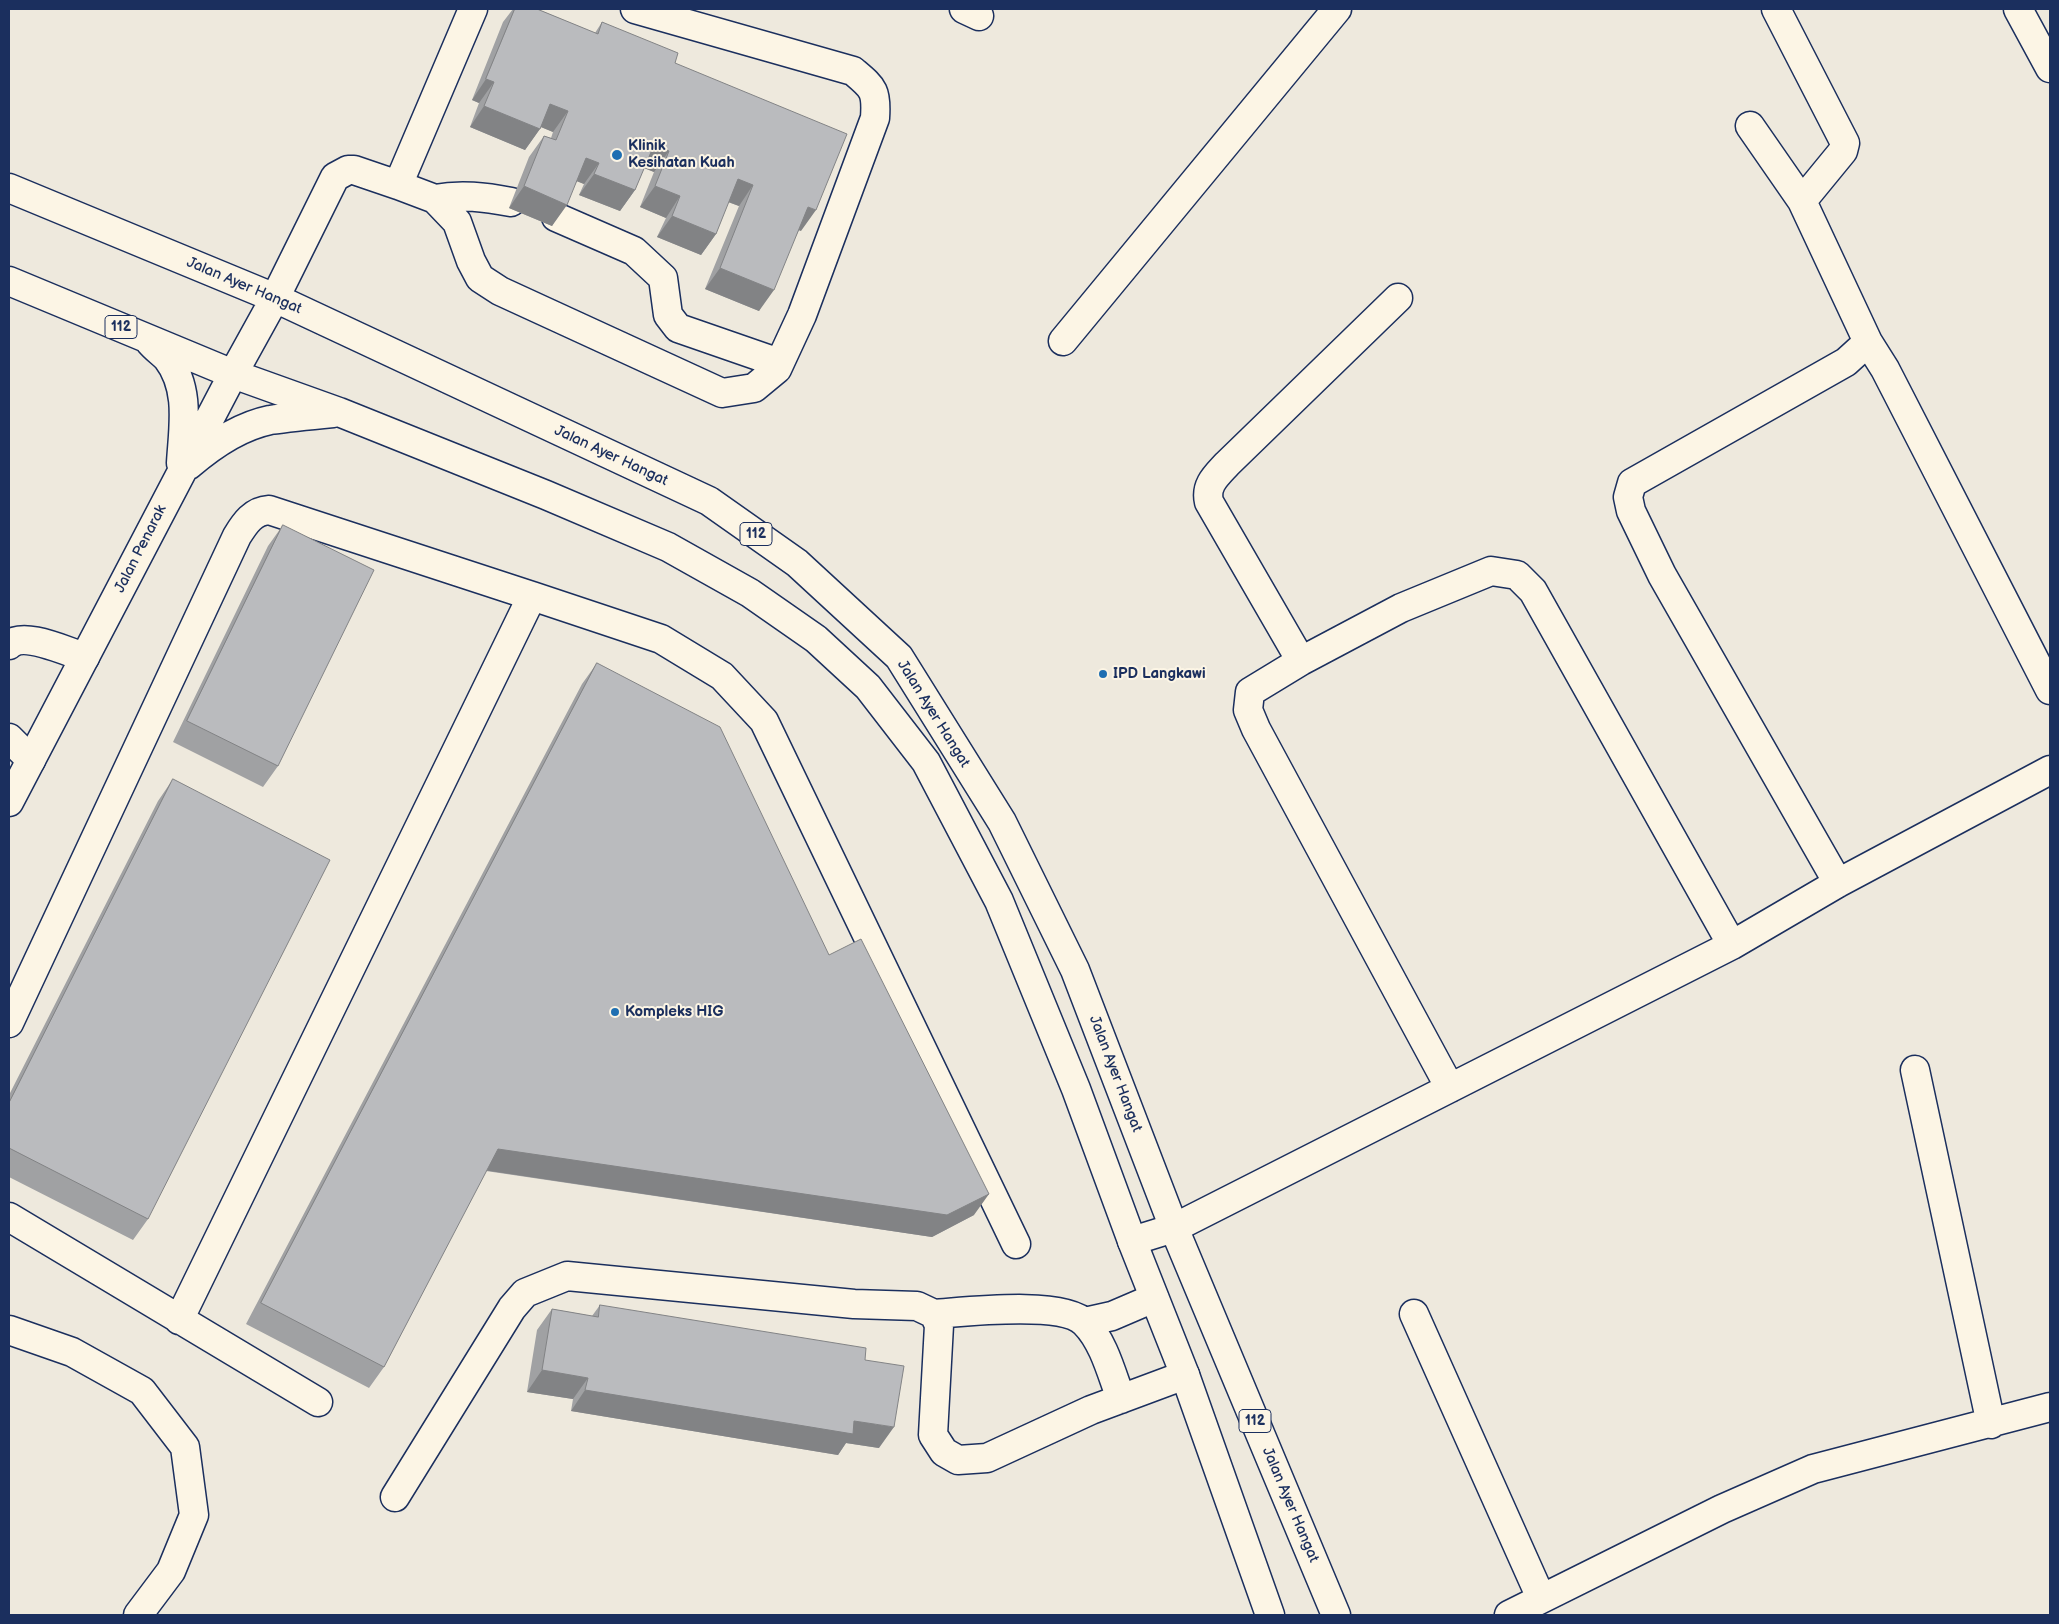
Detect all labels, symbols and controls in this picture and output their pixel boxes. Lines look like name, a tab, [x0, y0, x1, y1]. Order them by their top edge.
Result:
place label: Klinik Kesihatan Kuah	[628, 137, 735, 172]
marker: Klinik Kesihatan Kuah	[610, 148, 624, 162]
street label: Jalan Ayer Hangat	[184, 254, 304, 318]
road number: 112	[105, 316, 137, 338]
street label: Jalan Ayer Hangat	[551, 422, 671, 490]
street label: Jalan Penarak	[111, 502, 171, 596]
road number: 112	[740, 522, 772, 546]
street label: Jalan Ayer Hangat	[893, 657, 973, 771]
place label: IPD Langkawi	[1113, 665, 1206, 683]
marker: IPD Langkawi	[1097, 668, 1109, 680]
place label: Kompleks HIG	[625, 1003, 723, 1021]
marker: Kompleks HIG	[609, 1006, 621, 1018]
street label: Jalan Ayer Hangat	[1085, 1013, 1145, 1135]
road number: 112	[1239, 1410, 1271, 1432]
street label: Jalan Ayer Hangat	[1258, 1445, 1322, 1565]

